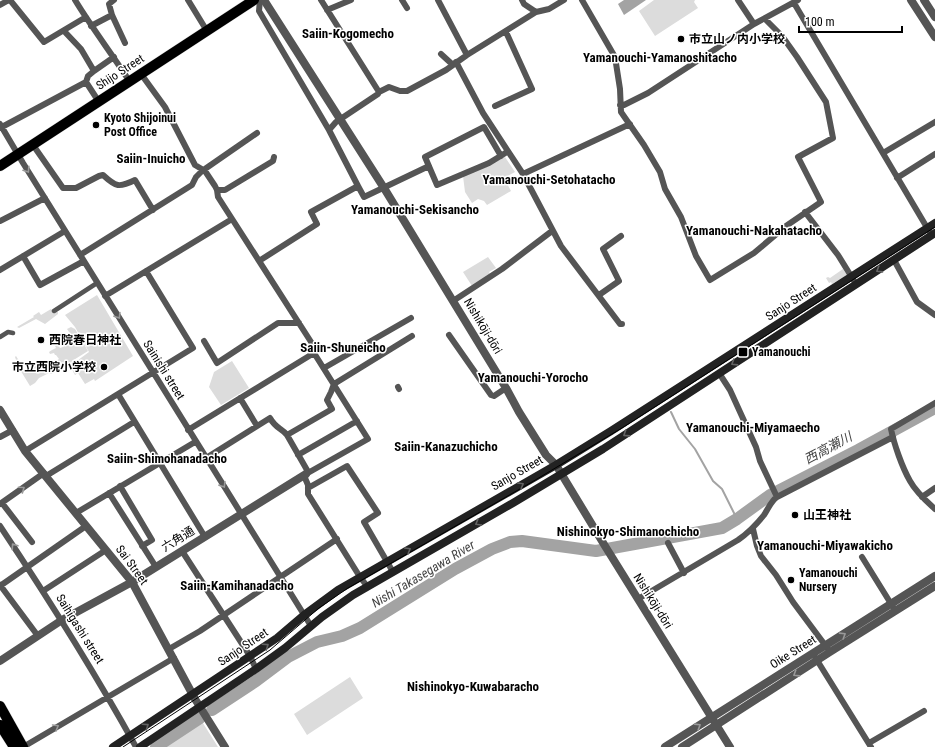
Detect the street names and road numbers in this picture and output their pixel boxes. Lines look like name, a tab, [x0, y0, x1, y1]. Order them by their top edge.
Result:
street label: Shijo Street	[93, 51, 147, 93]
street label: Sanjo Street	[763, 280, 819, 323]
street label: Nishikōji-dōri	[461, 296, 505, 356]
street label: Sainishi street	[140, 338, 188, 403]
street label: Sanjo Street	[489, 452, 546, 493]
street label: 六角通	[159, 524, 197, 554]
street label: Sai Street	[113, 542, 151, 588]
street label: Nishikōji-dōri	[631, 571, 675, 631]
street label: Saihigashi street	[53, 592, 107, 667]
street label: Sanjo Street	[215, 625, 271, 669]
street label: Oike Street	[767, 632, 819, 672]

